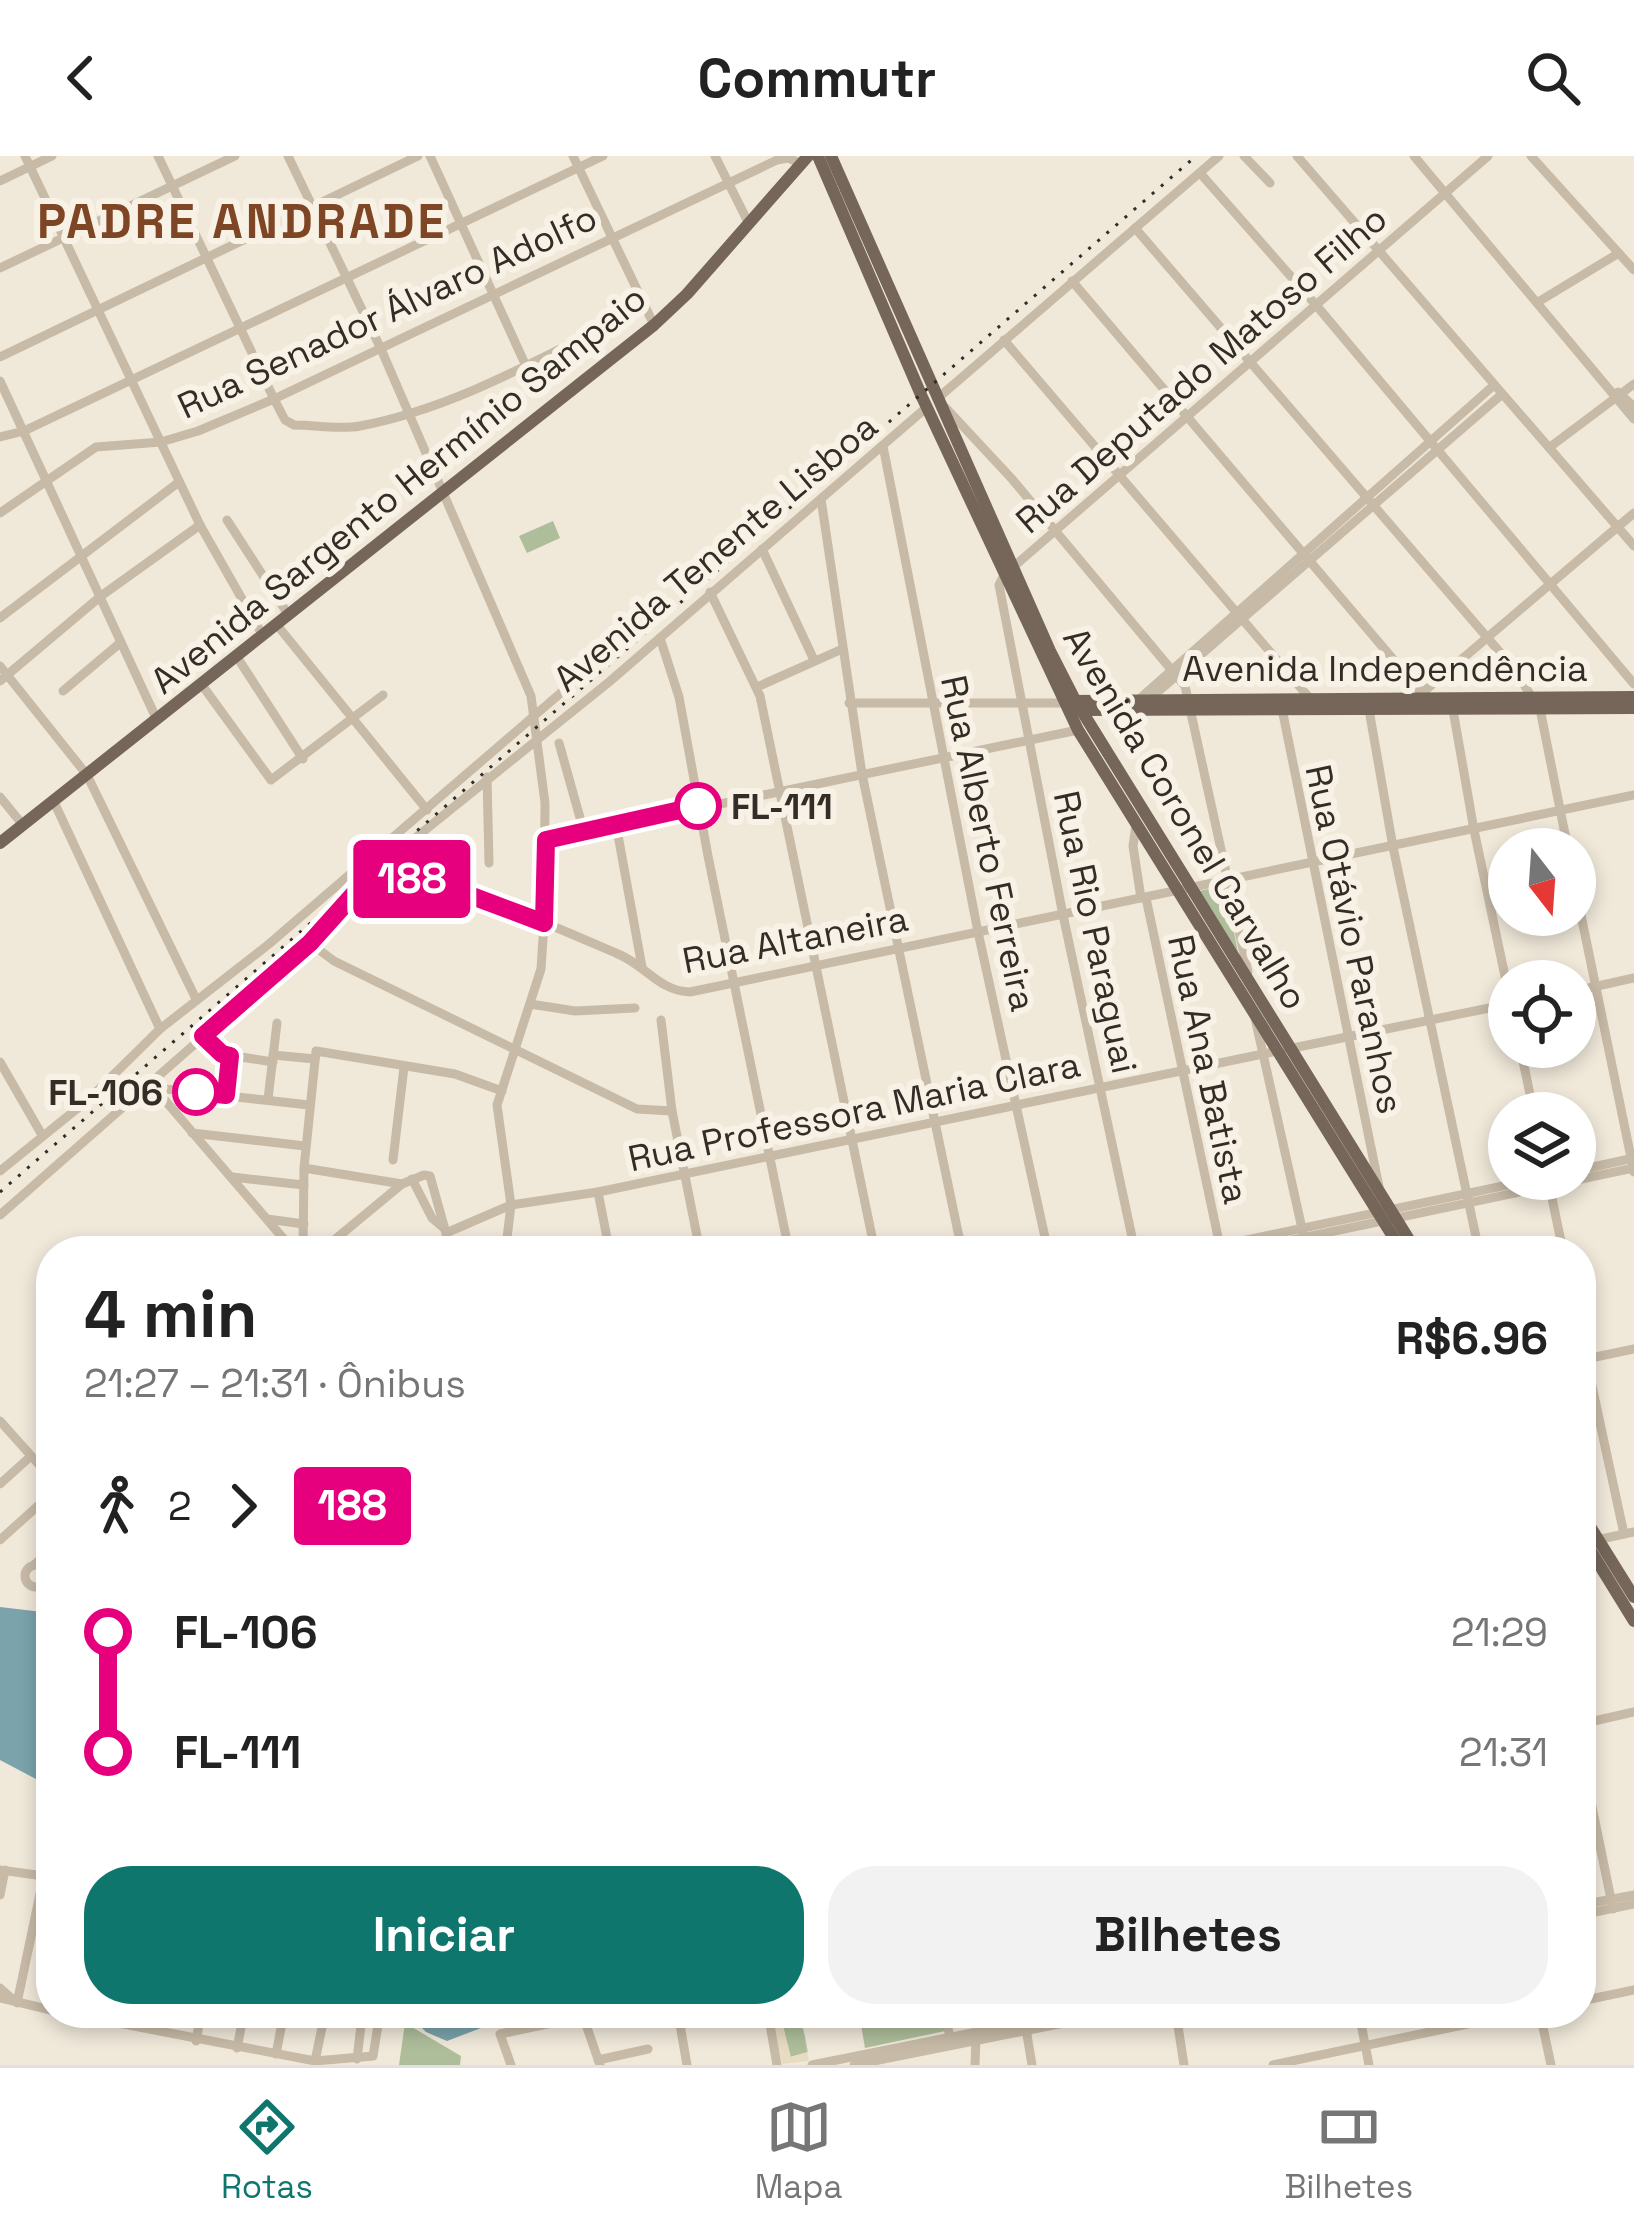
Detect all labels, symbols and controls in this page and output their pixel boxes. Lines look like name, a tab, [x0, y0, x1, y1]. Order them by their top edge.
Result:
text: Commutr	[698, 44, 936, 113]
icon: back	[48, 45, 114, 111]
icon: search	[1520, 45, 1586, 111]
district label: PADRE ANDRADE	[37, 191, 447, 252]
street label: Rua Senador Álvaro Adolfo	[170, 194, 604, 429]
street label: Rua Deputado Matoso Filho	[1006, 196, 1397, 544]
street label: Avenida Sargento Hermínio Sampaio	[142, 275, 656, 704]
street label: Avenida Tenente Lisboa	[544, 404, 887, 702]
street label: Avenida Coronel Carvalho	[1053, 619, 1318, 1018]
street label: Avenida Independência	[1182, 646, 1588, 692]
street label: Rua Alberto Ferreira	[930, 671, 1046, 1015]
street label: Rua Otávio Paranhos	[1295, 760, 1413, 1118]
marker: FL-111	[676, 784, 720, 828]
place label: FL-111	[731, 784, 833, 830]
street label: Rua Rio Paraguai	[1043, 787, 1147, 1078]
north arrow	[1488, 828, 1596, 936]
map controls	[1488, 828, 1596, 1200]
line badge: 188	[343, 840, 481, 918]
text: 188	[377, 852, 447, 905]
street label: Rua Altaneira	[679, 896, 912, 984]
street label: Rua Ana Batista	[1157, 931, 1259, 1208]
button: locate	[1488, 960, 1596, 1068]
street label: Rua Professora Maria Clara	[624, 1042, 1084, 1182]
place label: FL-106	[48, 1070, 163, 1116]
marker: FL-106	[174, 1070, 218, 1114]
button: layers	[1488, 1092, 1596, 1200]
text: 4 min	[84, 1272, 257, 1356]
text: R$6.96	[1396, 1310, 1548, 1367]
text: 21:27 – 21:31 · Ônibus	[84, 1359, 466, 1408]
icon: walk	[84, 1473, 150, 1539]
icon: forward	[210, 1473, 276, 1539]
text: 188	[318, 1479, 387, 1532]
text: 2	[168, 1482, 192, 1531]
text: FL-106	[174, 1604, 318, 1661]
text: 21:29	[1451, 1608, 1548, 1657]
text: FL-111	[174, 1724, 301, 1781]
text: 21:31	[1459, 1728, 1548, 1777]
button: Iniciar	[84, 1866, 804, 2004]
button: Bilhetes	[828, 1866, 1548, 2004]
tab: Rotas	[221, 2094, 313, 2208]
tab: Mapa	[755, 2094, 843, 2208]
tab: Bilhetes	[1284, 2094, 1413, 2208]

